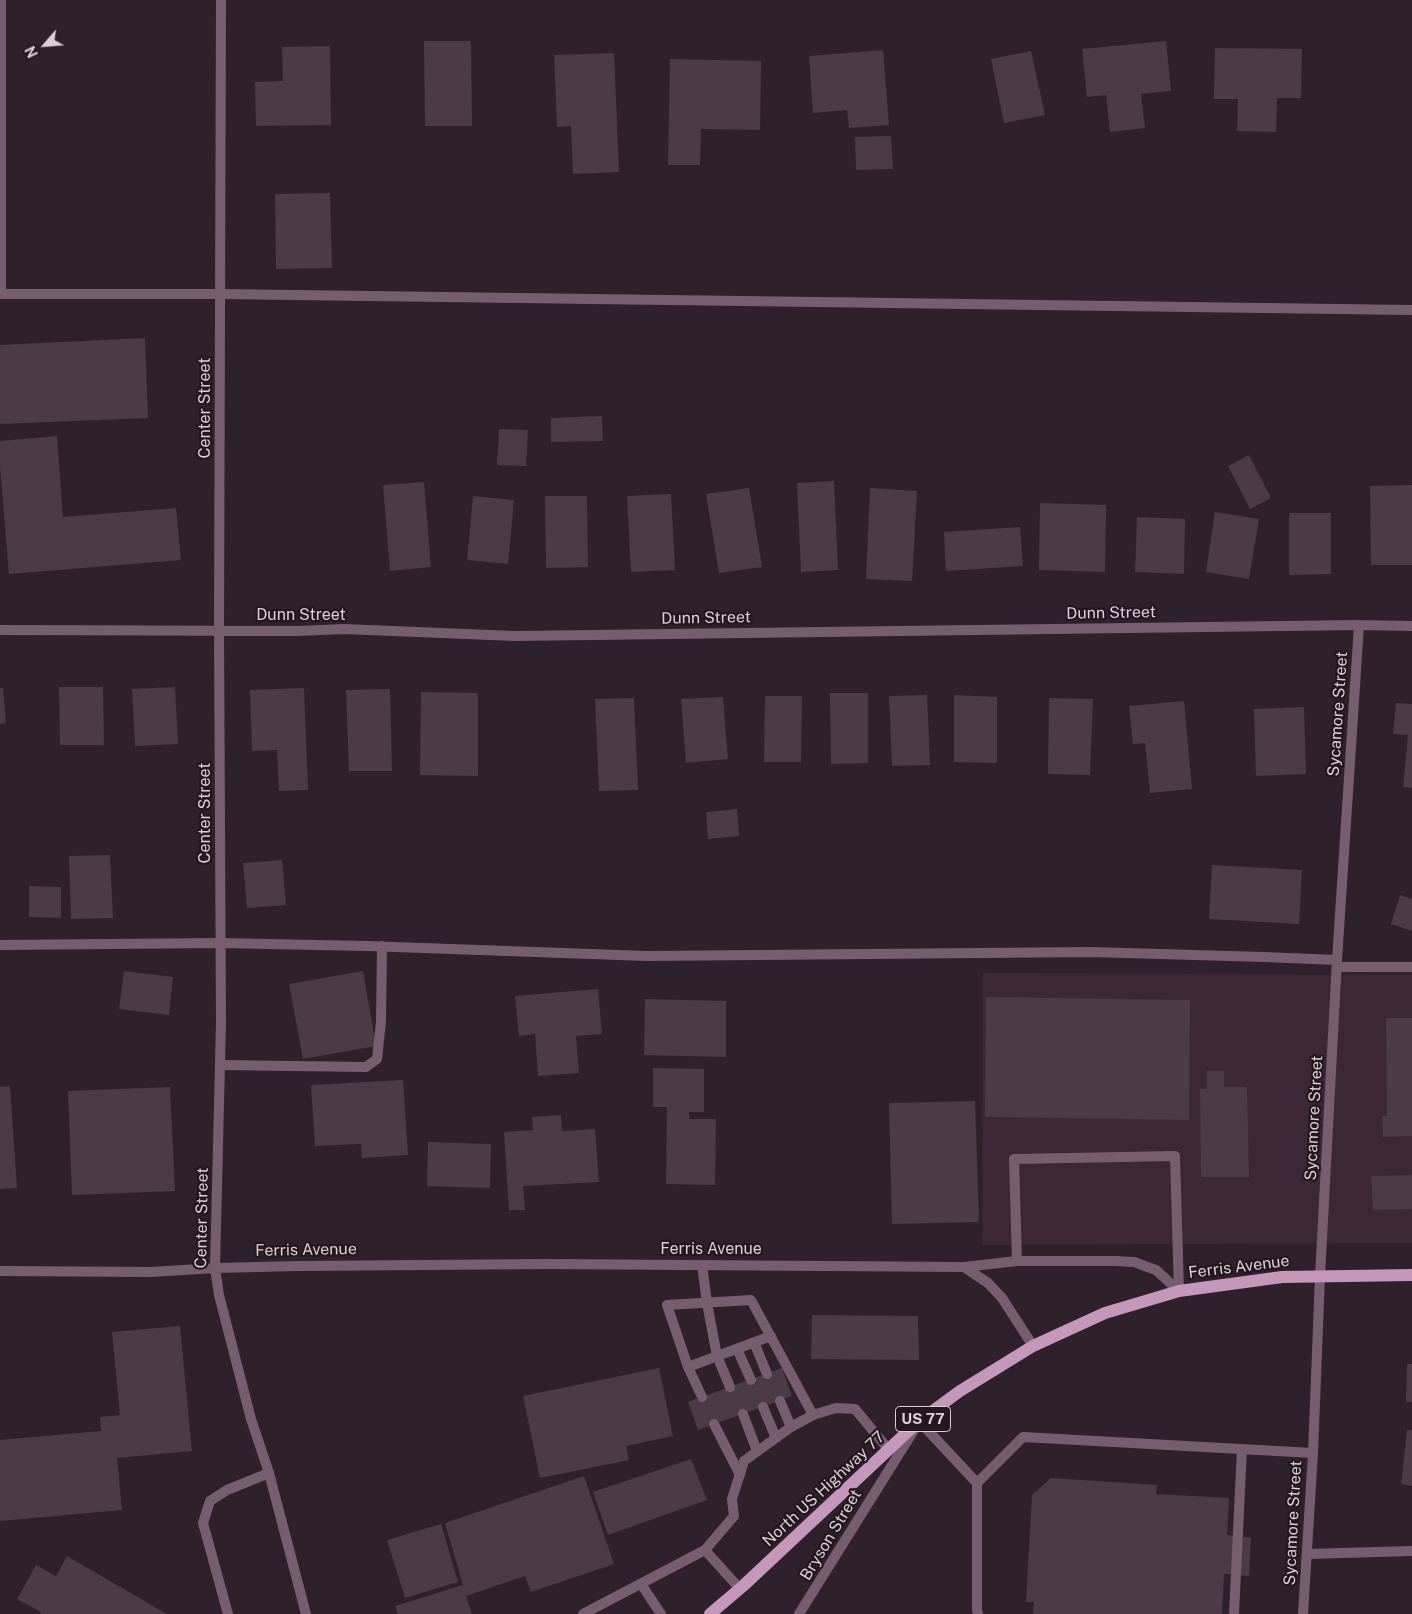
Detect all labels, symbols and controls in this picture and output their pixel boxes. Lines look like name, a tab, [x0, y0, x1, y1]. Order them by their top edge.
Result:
north arrow	[20, 20, 70, 70]
text: N	[22, 43, 41, 60]
street label: Center Street	[195, 358, 215, 458]
street label: Dunn Street	[1066, 603, 1156, 623]
street label: Dunn Street	[256, 605, 346, 625]
street label: Dunn Street	[661, 608, 751, 628]
street label: Sycamore Street	[1324, 651, 1352, 777]
street label: Center Street	[195, 763, 215, 863]
street label: Sycamore Street	[1301, 1055, 1327, 1181]
street label: Center Street	[192, 1167, 212, 1269]
street label: Ferris Avenue	[660, 1239, 762, 1259]
street label: Ferris Avenue	[255, 1240, 357, 1260]
street label: Ferris Avenue	[1187, 1251, 1291, 1283]
road number: US 77	[896, 1406, 950, 1432]
street label: North US Highway 77	[759, 1427, 889, 1551]
street label: Sycamore Street	[1280, 1460, 1306, 1586]
street label: Bryson Street	[796, 1486, 866, 1584]

